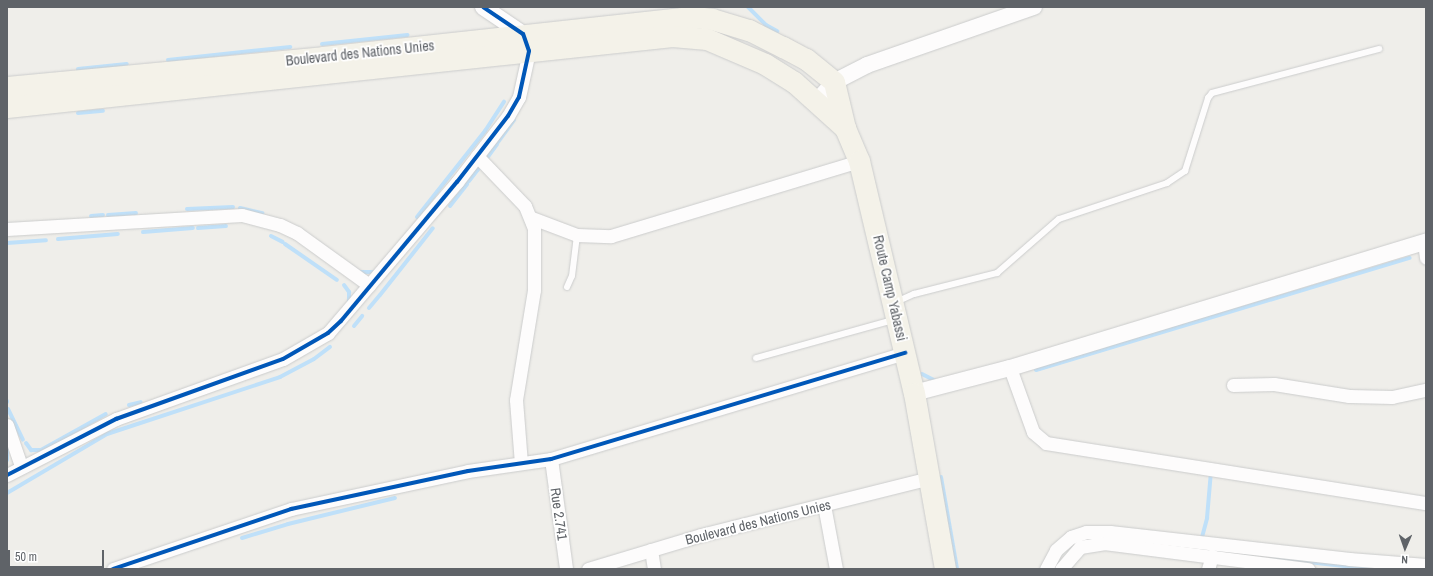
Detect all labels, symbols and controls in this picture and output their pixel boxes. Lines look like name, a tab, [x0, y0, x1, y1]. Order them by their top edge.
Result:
street label: Boulevard des Nations Unies	[285, 37, 435, 69]
street label: Route Camp Yabassi	[870, 233, 910, 343]
street label: Rue 2.741	[547, 487, 571, 541]
street label: Boulevard des Nations Unies	[684, 496, 832, 548]
north arrow	[1385, 528, 1425, 568]
scale bar	[10, 542, 106, 568]
text: 50 m	[15, 549, 37, 565]
text: N	[1401, 553, 1408, 567]

